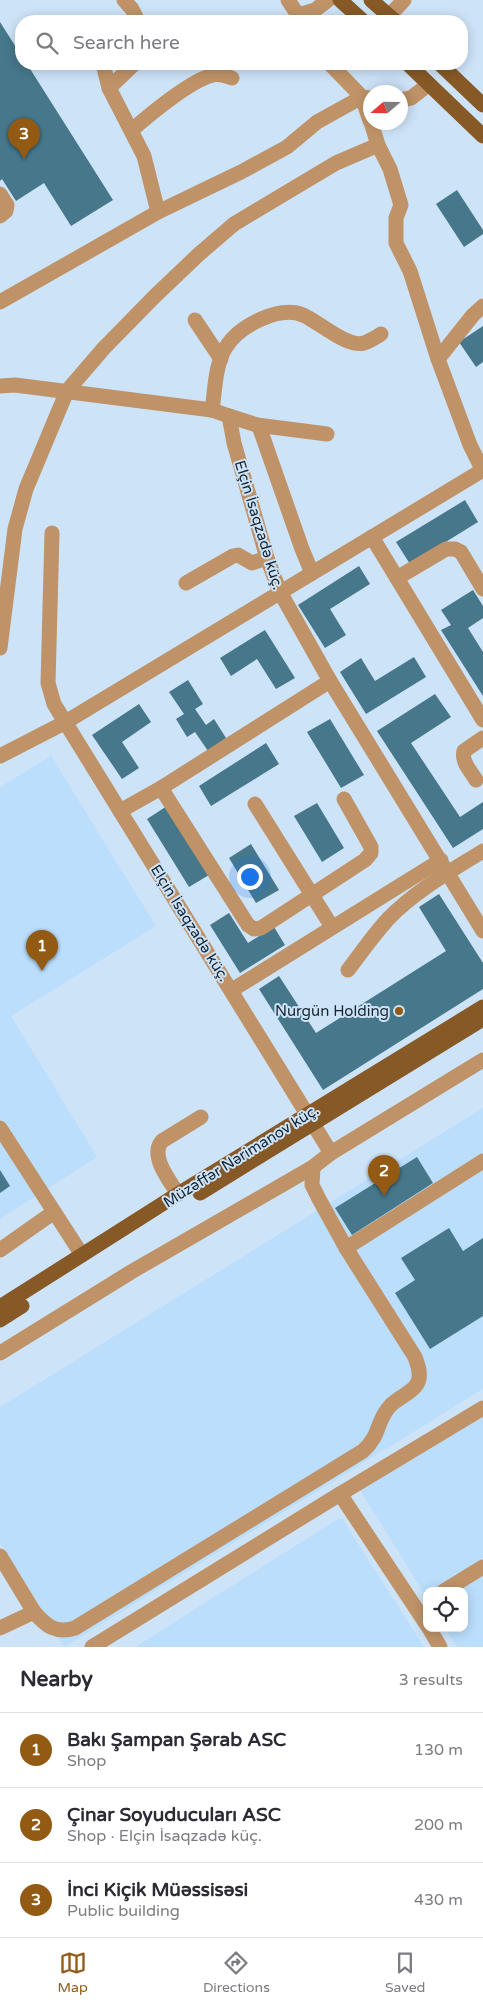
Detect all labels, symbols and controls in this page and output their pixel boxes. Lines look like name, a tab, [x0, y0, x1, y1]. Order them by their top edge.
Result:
search box	[15, 15, 468, 70]
icon: search	[33, 29, 61, 57]
text: Search here	[73, 32, 180, 54]
north arrow	[363, 85, 408, 130]
pin: 3	[8, 118, 40, 159]
street label: Elçin İsaqzadə küç.	[231, 458, 287, 592]
street label: Elçin İsaqzadə küç.	[147, 861, 233, 985]
your location	[237, 864, 263, 890]
pin: 1	[26, 930, 58, 971]
place label: Nurgün Holding	[275, 1002, 389, 1020]
marker: Nurgün Holding	[393, 1005, 405, 1017]
street label: Müzəffər Nərimanov küç.	[160, 1101, 322, 1211]
pin: 2	[368, 1155, 400, 1196]
map controls	[423, 1587, 468, 1632]
button: locate	[423, 1587, 468, 1632]
text: Nearby	[20, 1667, 93, 1692]
text: 3 results	[399, 1670, 463, 1690]
text: Bakı Şampan Şərab ASC	[67, 1729, 286, 1751]
text: 1	[31, 1740, 41, 1760]
text: 130 m	[414, 1740, 463, 1760]
text: Shop	[67, 1751, 106, 1771]
text: Çinar Soyuducuları ASC	[67, 1804, 281, 1826]
text: 2	[31, 1815, 41, 1835]
text: 200 m	[414, 1815, 463, 1835]
text: Shop · Elçin İsaqzadə küç.	[67, 1826, 262, 1846]
text: İnci Kiçik Müəssisəsi	[67, 1879, 248, 1901]
text: 3	[31, 1890, 41, 1910]
text: 430 m	[414, 1890, 463, 1910]
text: Public building	[67, 1901, 180, 1921]
tab: Map	[58, 1949, 88, 1996]
tab: Directions	[203, 1949, 270, 1996]
tab: Saved	[385, 1949, 425, 1996]

